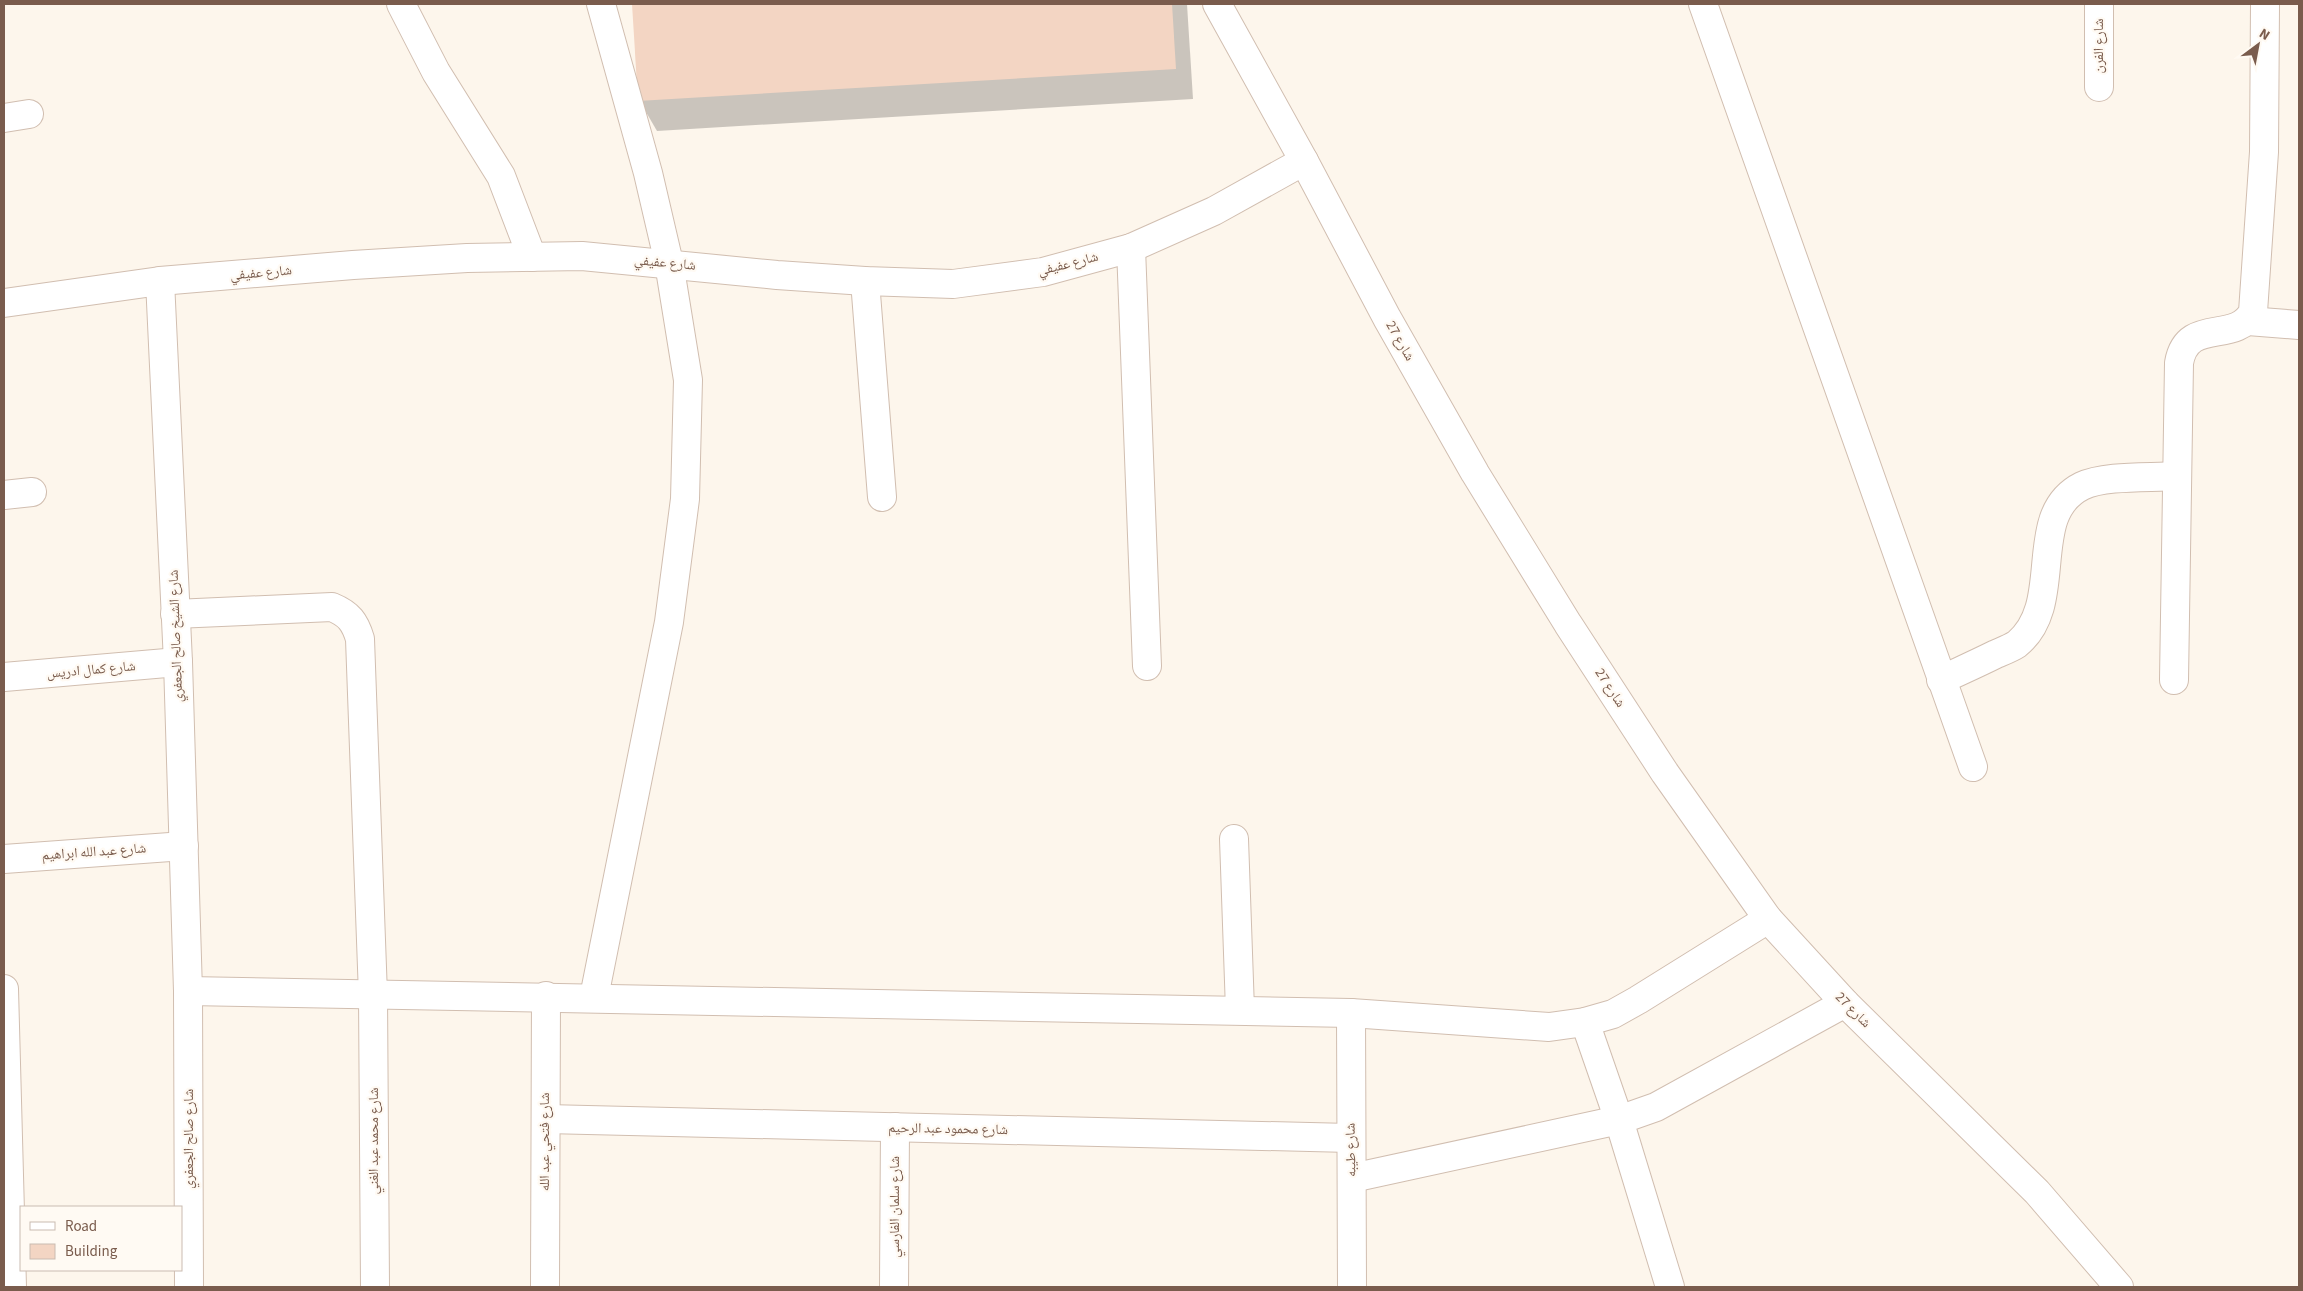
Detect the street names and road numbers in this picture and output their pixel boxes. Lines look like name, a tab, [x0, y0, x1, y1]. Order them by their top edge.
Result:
street label: شارع الفرن	[2089, 19, 2109, 74]
street label: شارع عفيفي	[1036, 247, 1101, 282]
street label: شارع عفيفي	[633, 250, 697, 276]
street label: شارع عفيفي	[229, 260, 293, 286]
street label: شارع 27	[1381, 317, 1419, 365]
street label: شارع الشيخ صالح الجعفري	[164, 569, 189, 703]
street label: شارع كمال ادريس	[46, 656, 136, 684]
street label: شارع 27	[1590, 664, 1630, 712]
street label: شارع عبد الله ابراهيم	[41, 838, 147, 866]
street label: شارع 27	[1831, 988, 1875, 1032]
street label: شارع محمد عبد الغني	[364, 1088, 385, 1194]
street label: شارع صالح الجعفري	[179, 1089, 200, 1189]
street label: شارع فتحي عبد الله	[535, 1093, 556, 1191]
street label: شارع محمود عبد الرحيم	[888, 1118, 1008, 1140]
street label: شارع طيبه	[1341, 1123, 1361, 1177]
street label: شارع سلمان الفارسي	[885, 1156, 906, 1258]

